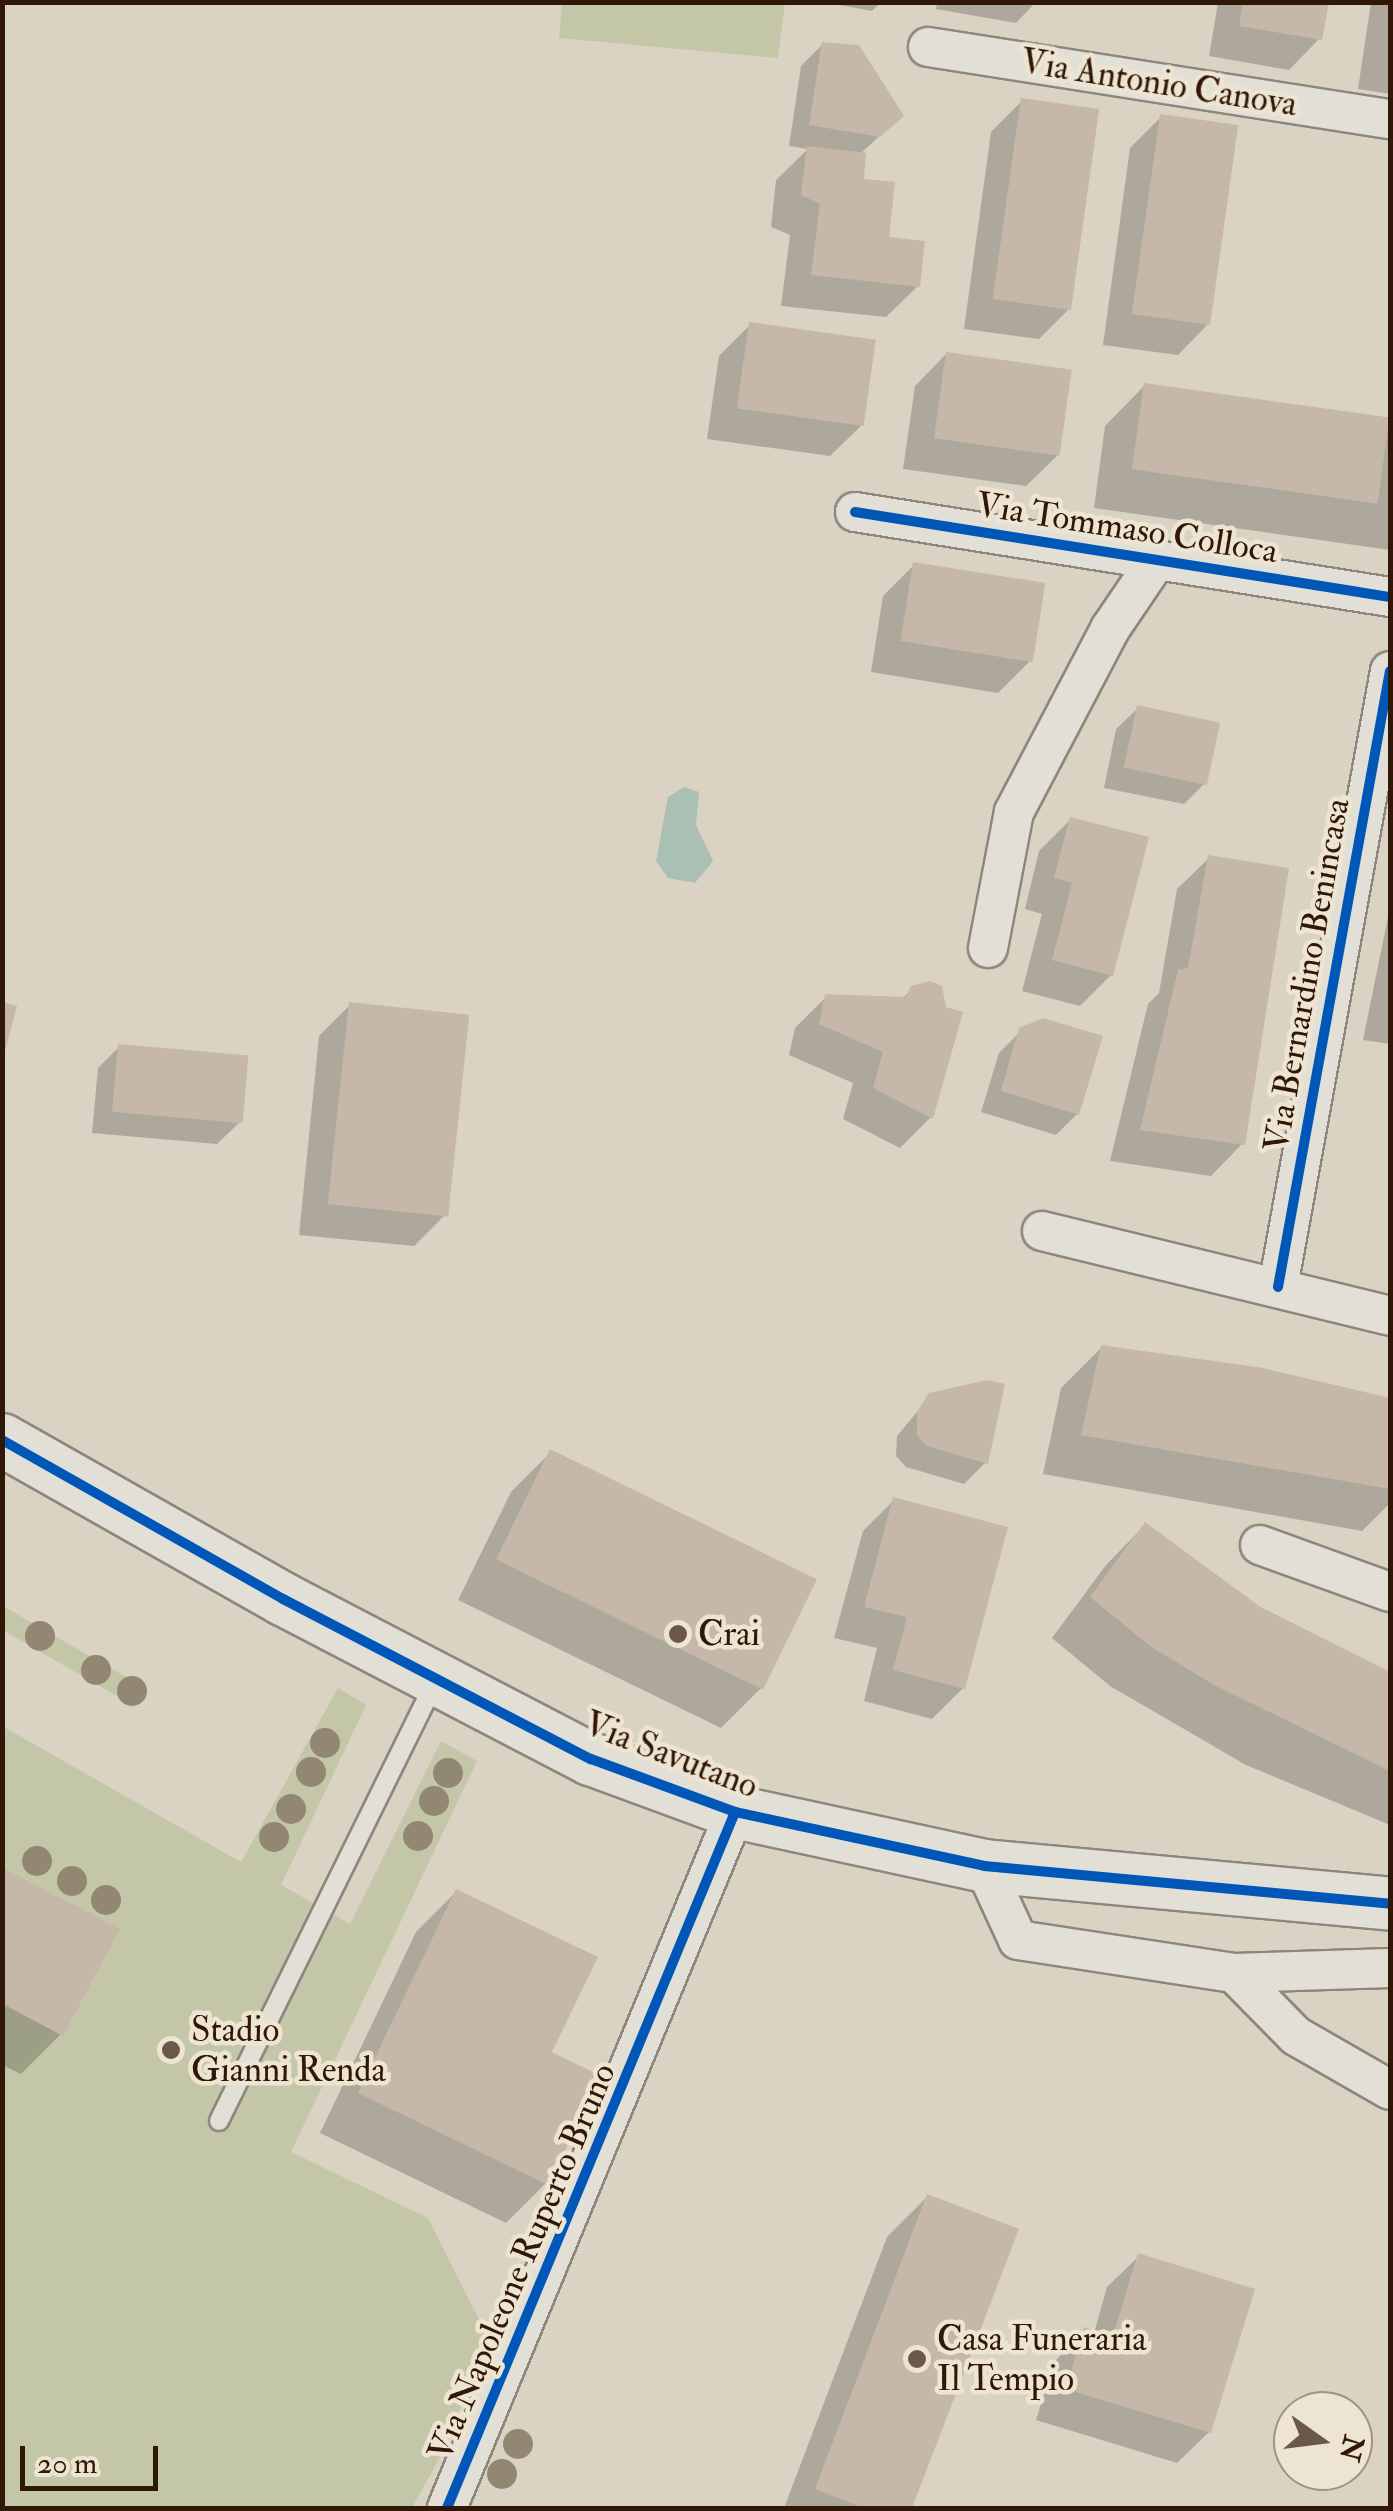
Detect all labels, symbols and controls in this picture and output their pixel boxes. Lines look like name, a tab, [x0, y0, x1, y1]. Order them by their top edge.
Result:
street label: Via Antonio Canova	[1018, 40, 1300, 126]
street label: Via Tommaso Colloca	[973, 483, 1281, 573]
street label: Via Bernardino Benincasa	[1255, 795, 1359, 1155]
place label: Crai	[698, 1613, 760, 1655]
marker: Crai	[667, 1623, 689, 1645]
street label: Via Savutano	[578, 1703, 764, 1807]
place label: Stadio Gianni Renda	[191, 2009, 386, 2091]
marker: Stadio Gianni Renda	[160, 2039, 182, 2061]
street label: Via Napoleone Ruperto Bruno	[419, 2057, 625, 2467]
place label: Casa Funeraria Il Tempio	[937, 2318, 1147, 2400]
marker: Casa Funeraria Il Tempio	[906, 2348, 928, 2370]
north arrow	[1273, 2391, 1373, 2491]
scale bar	[25, 2426, 162, 2488]
text: N	[1331, 2431, 1371, 2464]
text: 20 m	[37, 2445, 97, 2482]

